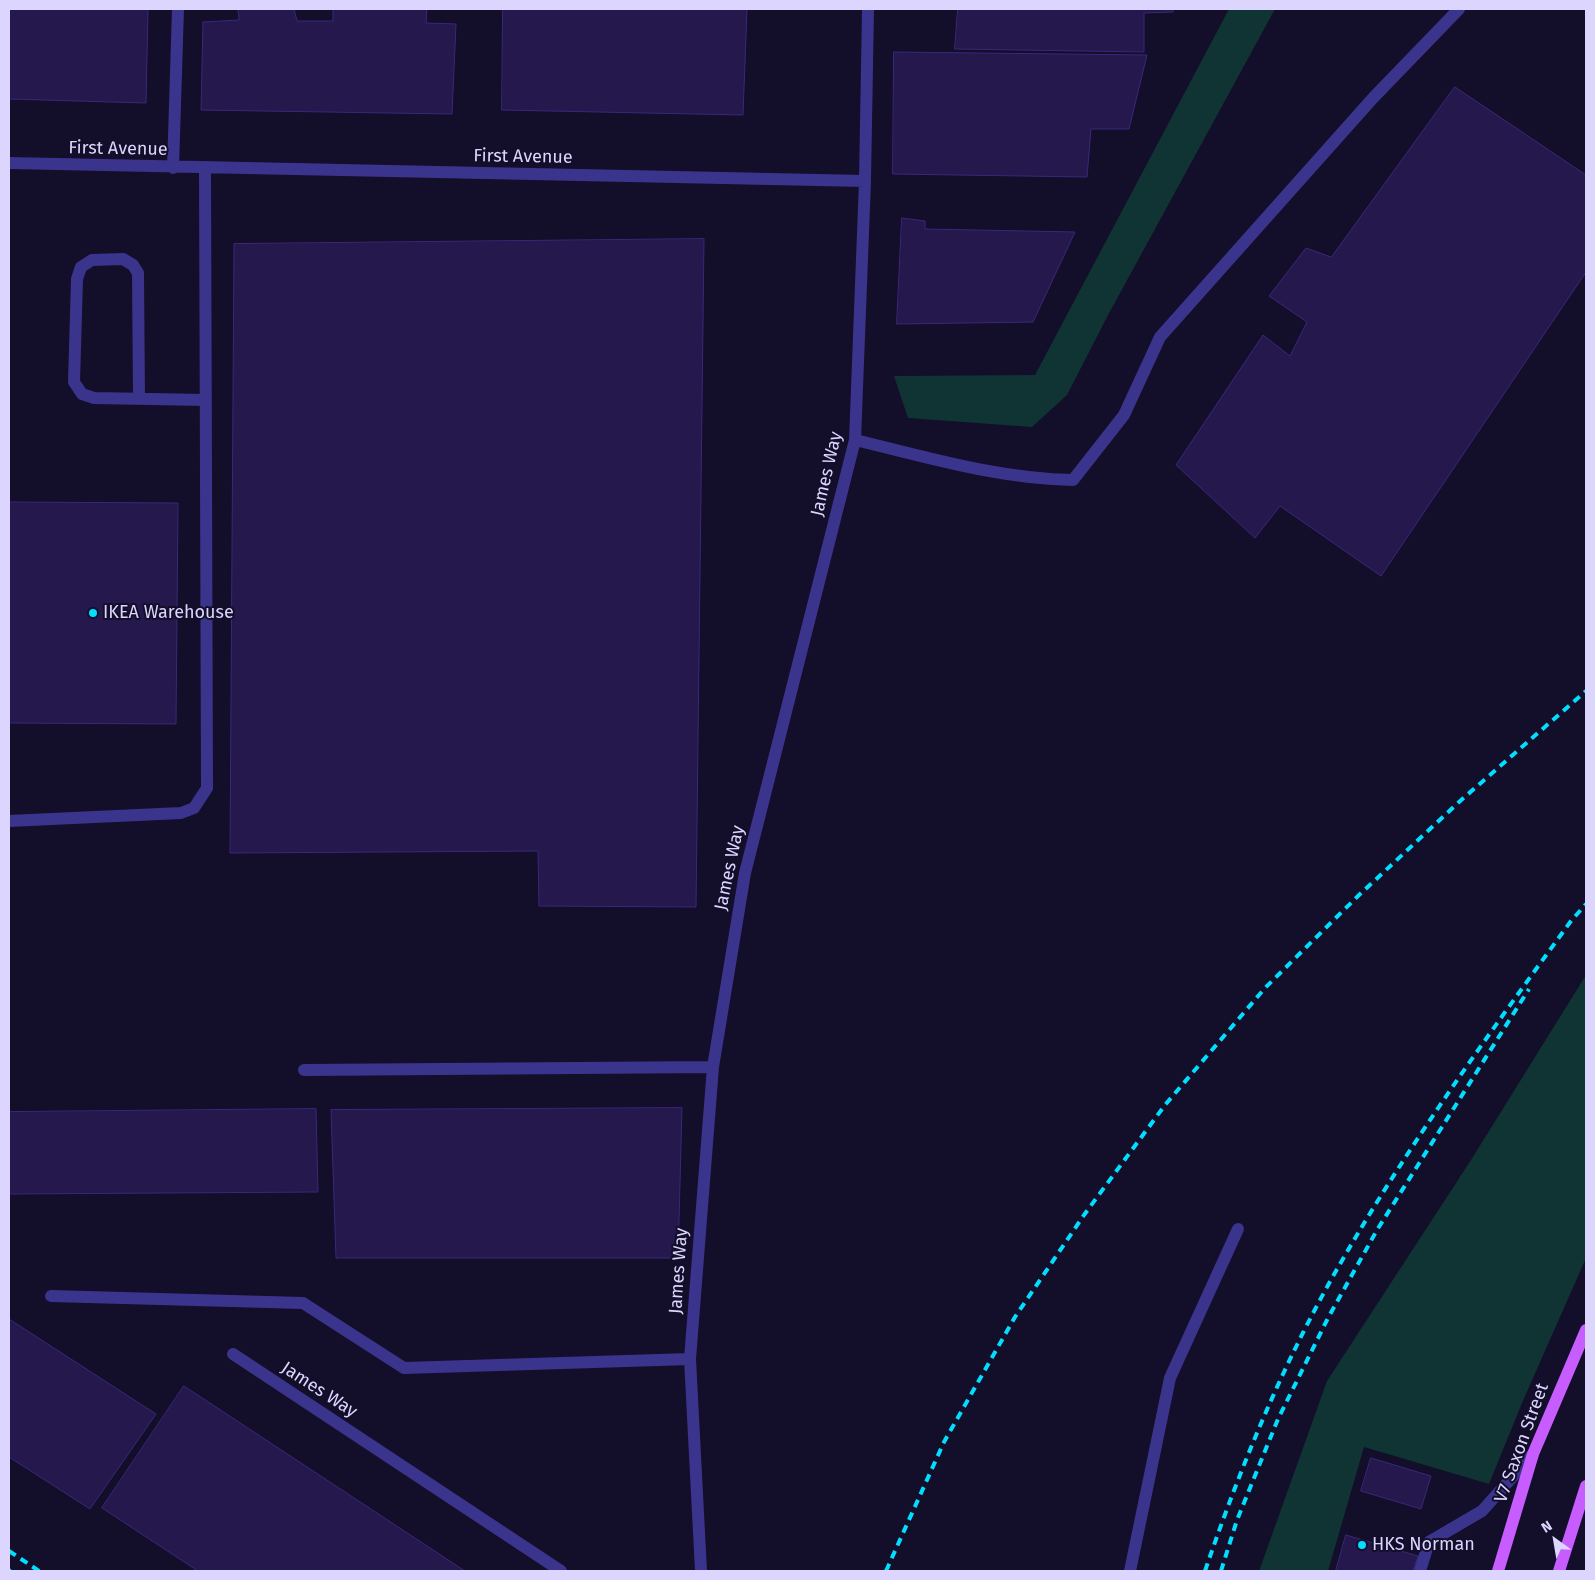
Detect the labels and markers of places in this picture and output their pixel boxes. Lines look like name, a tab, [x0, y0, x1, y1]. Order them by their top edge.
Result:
place label: IKEA Warehouse	[103, 602, 234, 624]
marker: IKEA Warehouse	[87, 607, 99, 619]
place label: HKS Norman	[1372, 1534, 1475, 1556]
marker: HKS Norman	[1356, 1539, 1368, 1551]

